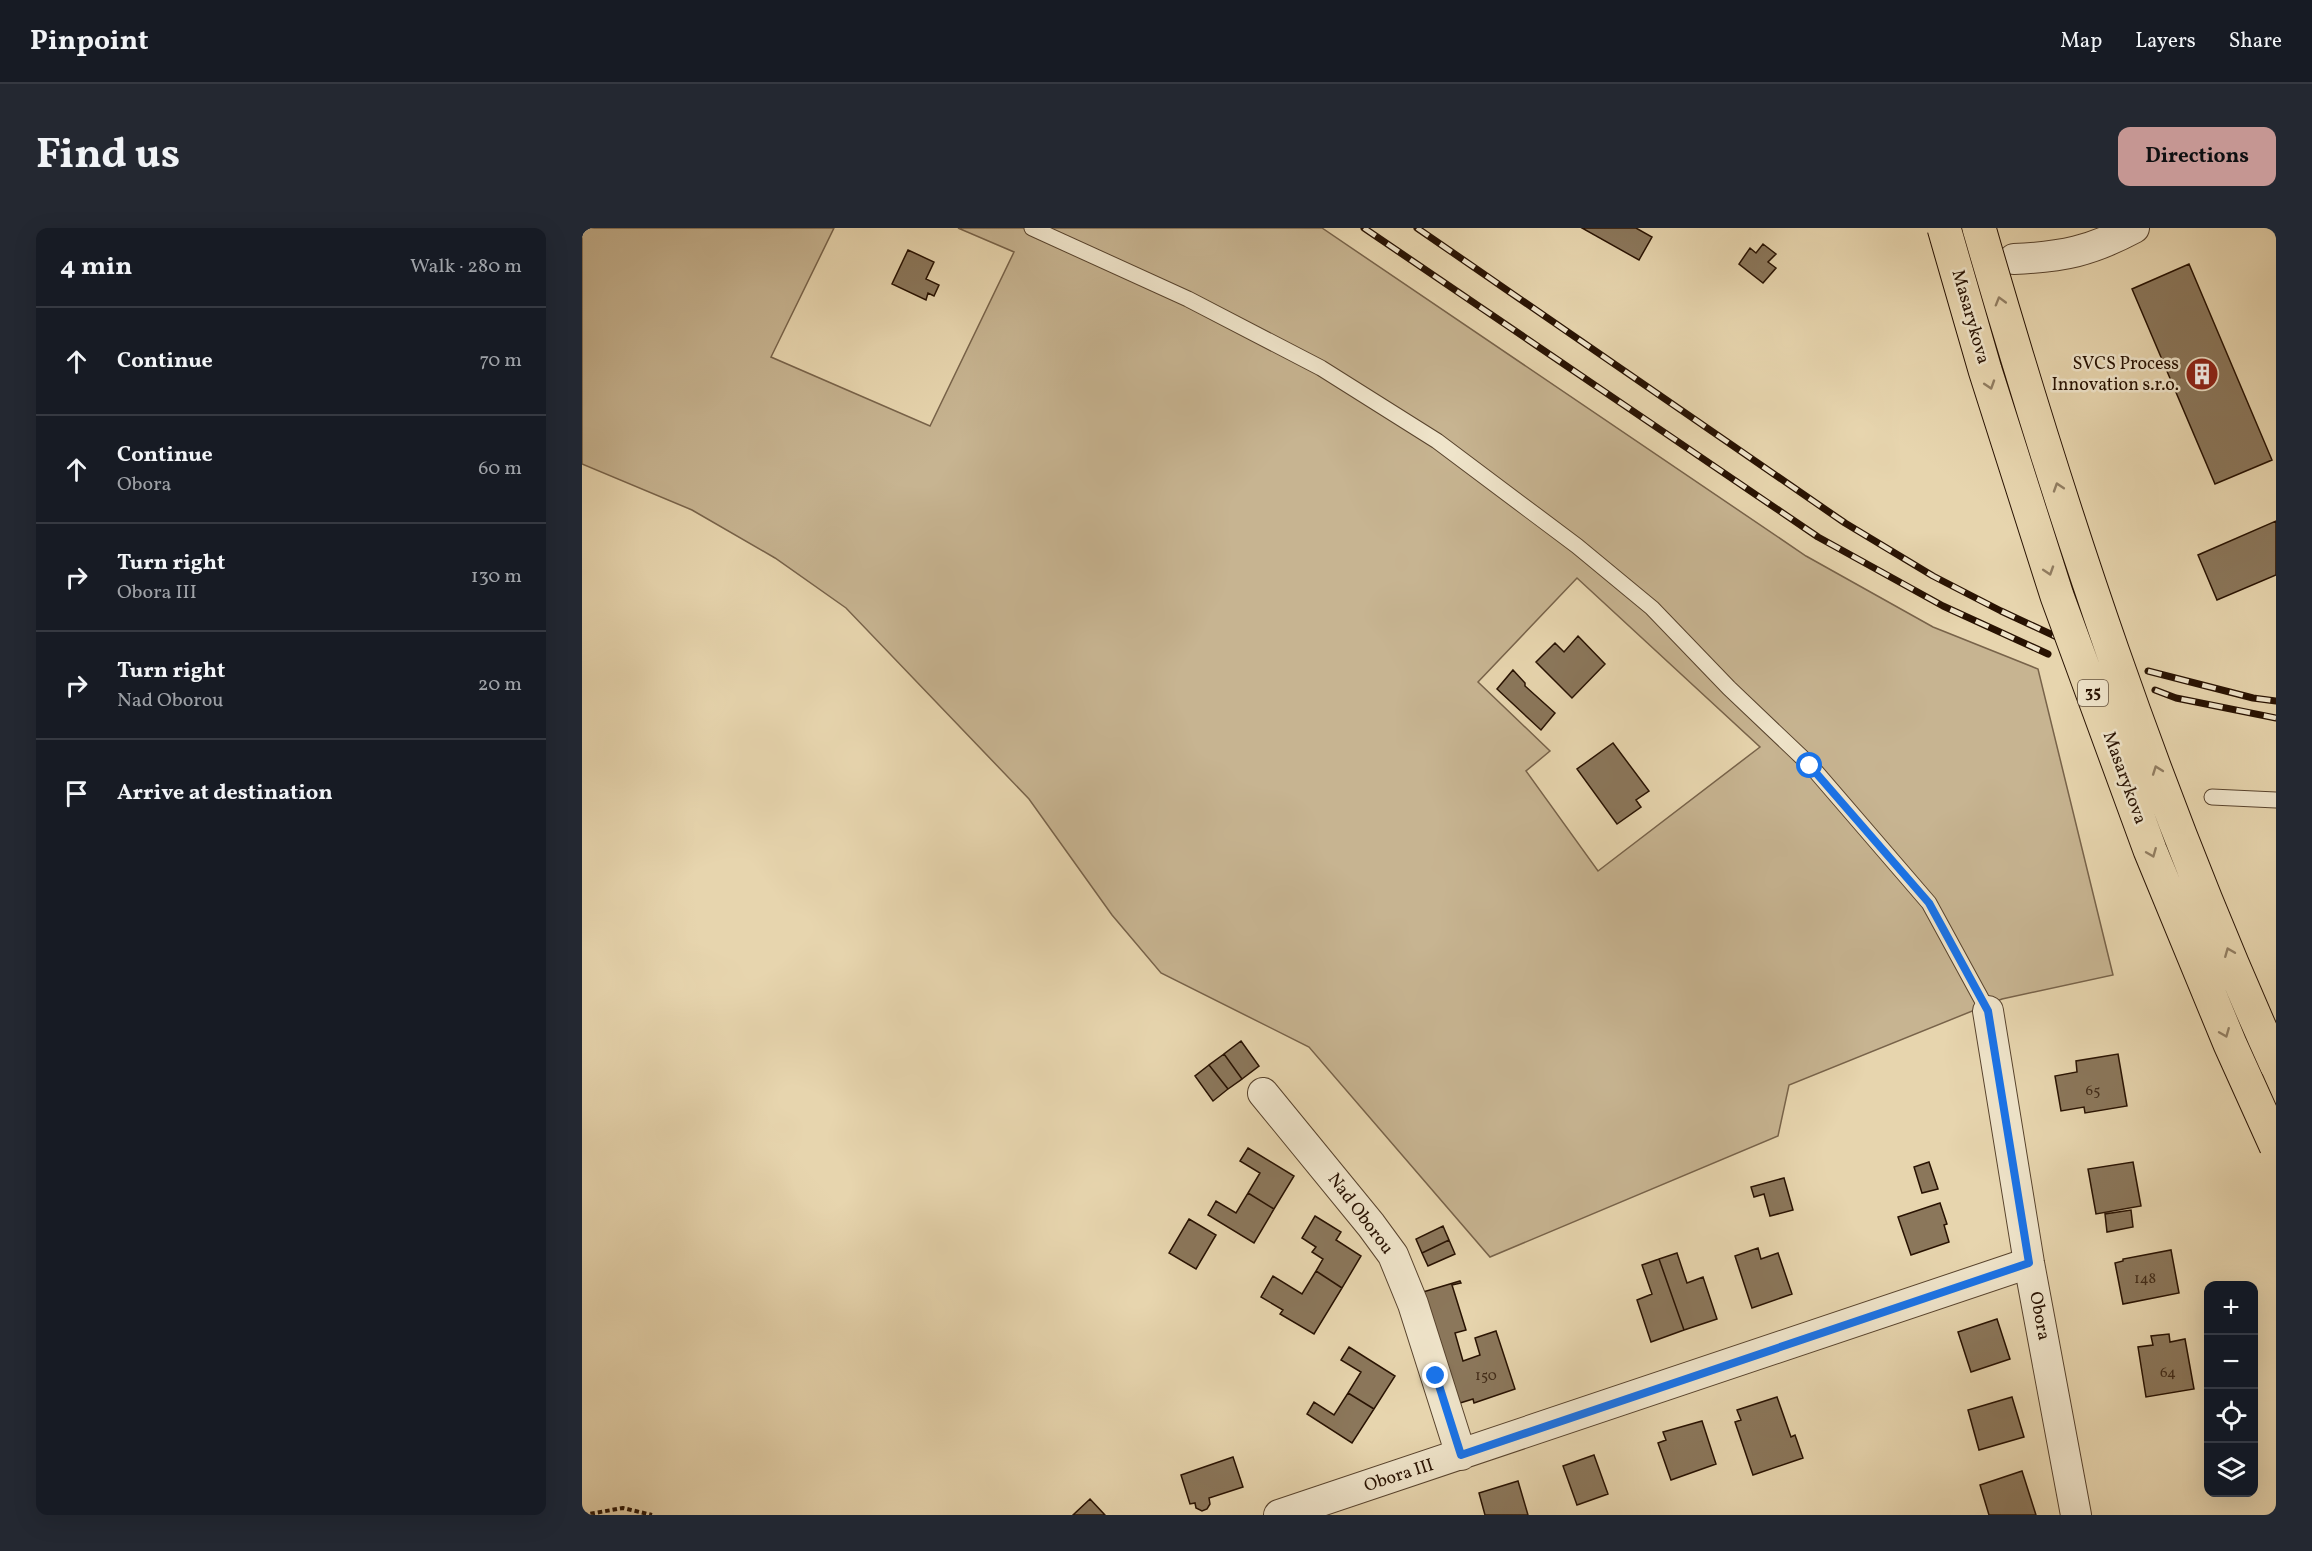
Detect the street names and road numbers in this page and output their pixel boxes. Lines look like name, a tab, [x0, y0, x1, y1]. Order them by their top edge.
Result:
street label: Masarykova	[1945, 267, 1995, 367]
road number: 35	[2078, 680, 2108, 706]
street label: Masarykova	[2096, 728, 2152, 828]
street label: Nad Oborou	[1321, 1168, 1399, 1260]
street label: Obora	[2022, 1290, 2056, 1343]
street label: Obora III	[1361, 1453, 1437, 1499]

